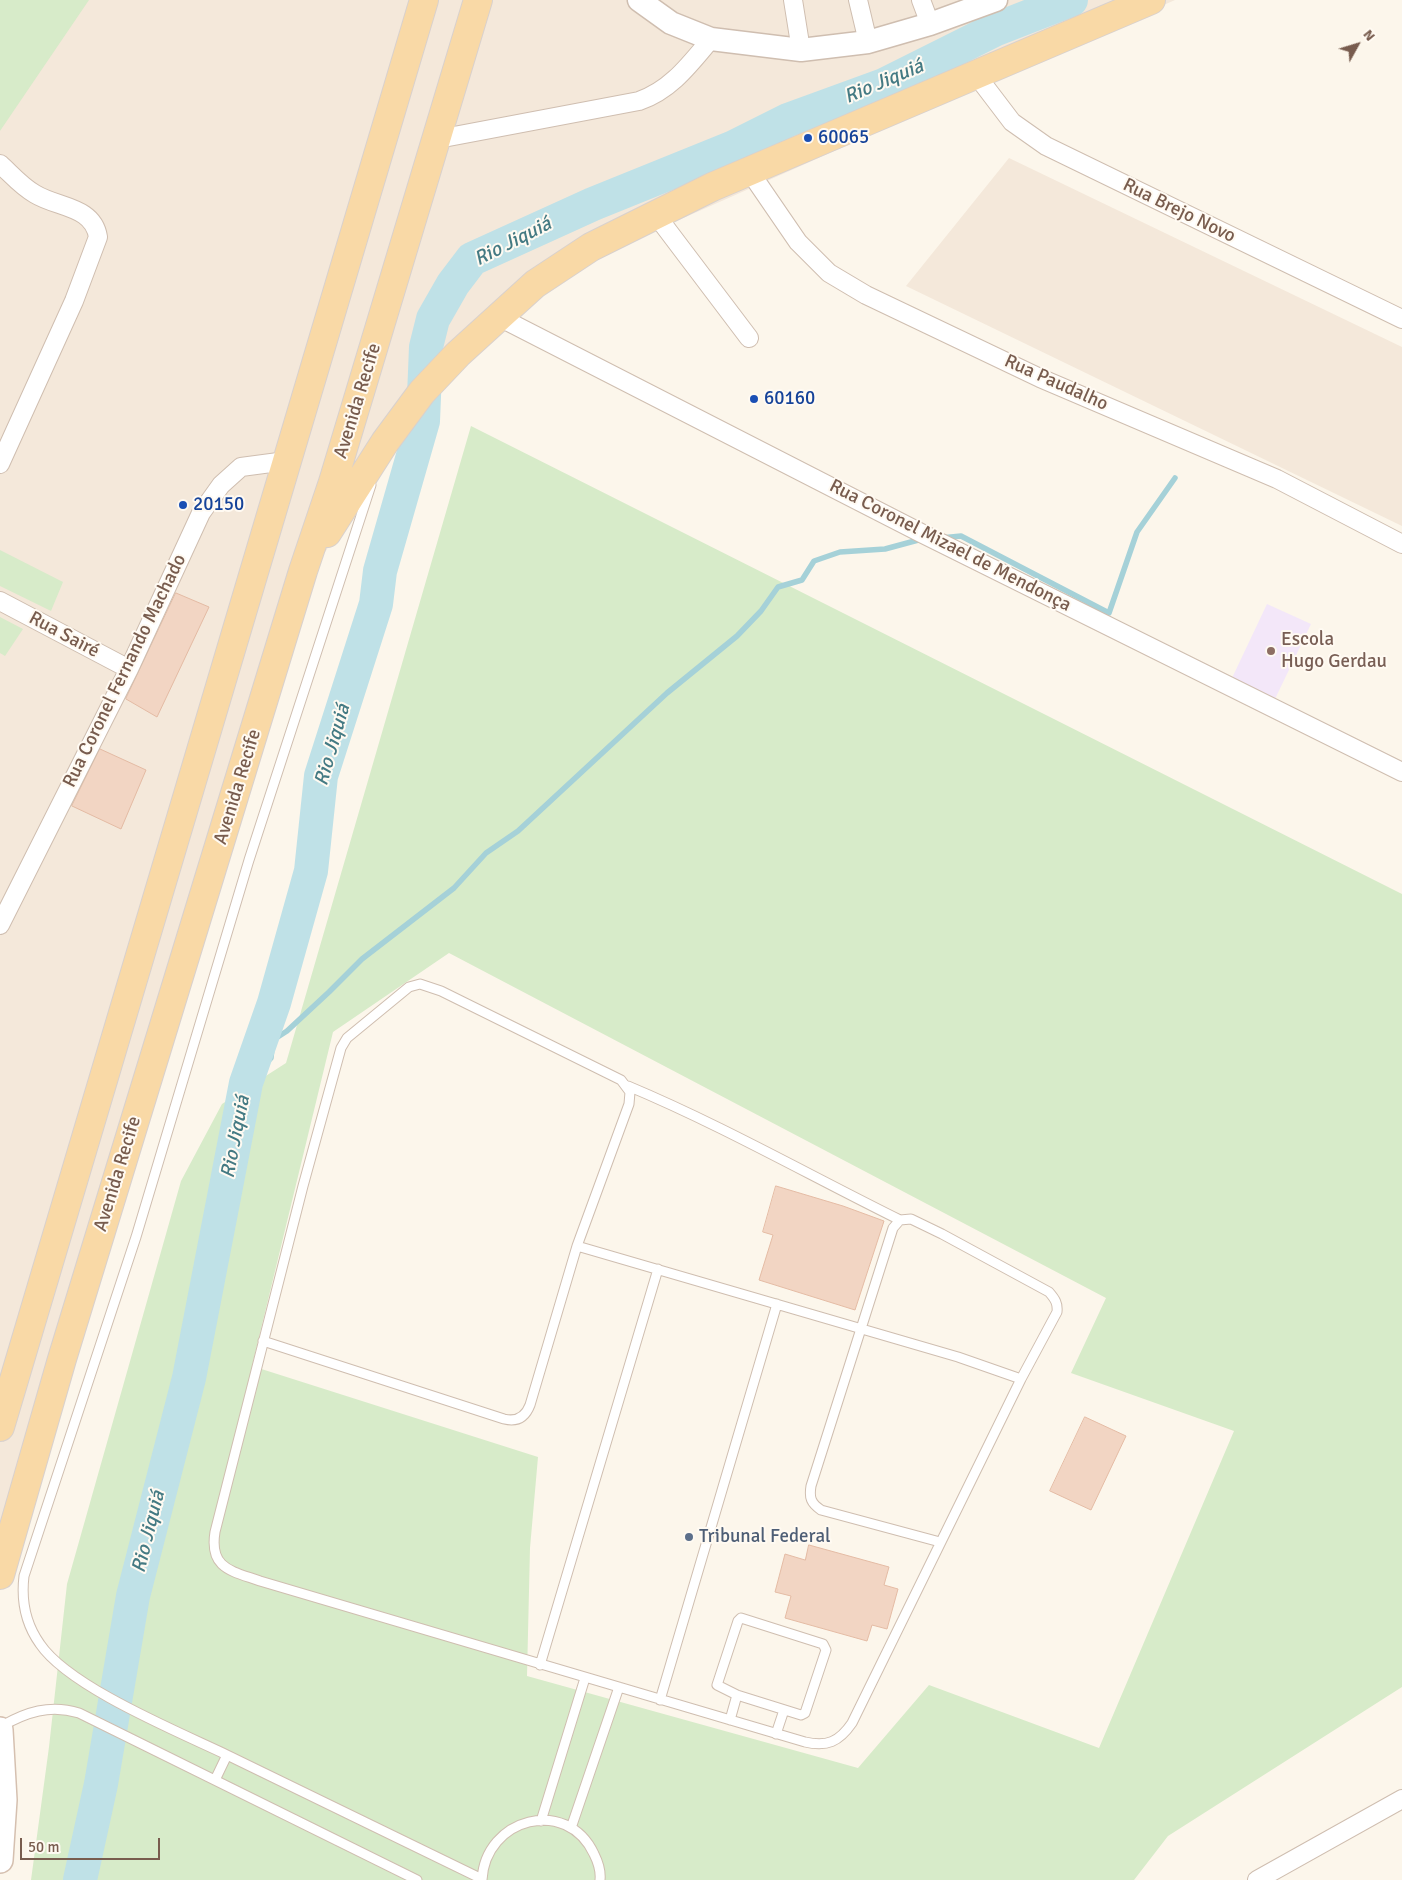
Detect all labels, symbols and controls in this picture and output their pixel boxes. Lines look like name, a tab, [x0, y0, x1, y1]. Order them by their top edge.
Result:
north arrow	[1332, 20, 1382, 70]
text: N	[1359, 26, 1379, 44]
water label: Rio Jiquiá	[841, 55, 927, 109]
place label: 60065	[818, 127, 869, 149]
marker: 60065	[802, 132, 814, 144]
street label: Rua Brejo Novo	[1119, 174, 1239, 248]
water label: Rio Jiquiá	[470, 212, 556, 272]
street label: Avenida Recife	[330, 341, 386, 461]
street label: Rua Paudalho	[1001, 350, 1111, 416]
place label: 60160	[764, 388, 815, 410]
marker: 60160	[748, 393, 760, 405]
street label: Rua Coronel Mizael de Mendonça	[825, 475, 1075, 617]
place label: 20150	[193, 494, 244, 516]
marker: 20150	[177, 499, 189, 511]
street label: Rua Coronel Fernando Machado	[59, 551, 191, 791]
street label: Rua Sairé	[25, 607, 103, 663]
place label: Escola Hugo Gerdau	[1281, 629, 1387, 673]
marker: Escola Hugo Gerdau	[1265, 645, 1277, 657]
water label: Rio Jiquiá	[310, 701, 356, 789]
street label: Avenida Recife	[210, 727, 266, 847]
water label: Rio Jiquiá	[216, 1094, 256, 1180]
street label: Avenida Recife	[90, 1114, 146, 1234]
water label: Rio Jiquiá	[127, 1489, 171, 1575]
place label: Tribunal Federal	[699, 1526, 831, 1548]
marker: Tribunal Federal	[683, 1531, 695, 1543]
scale bar	[22, 1828, 162, 1860]
text: 50 m	[28, 1838, 59, 1856]

